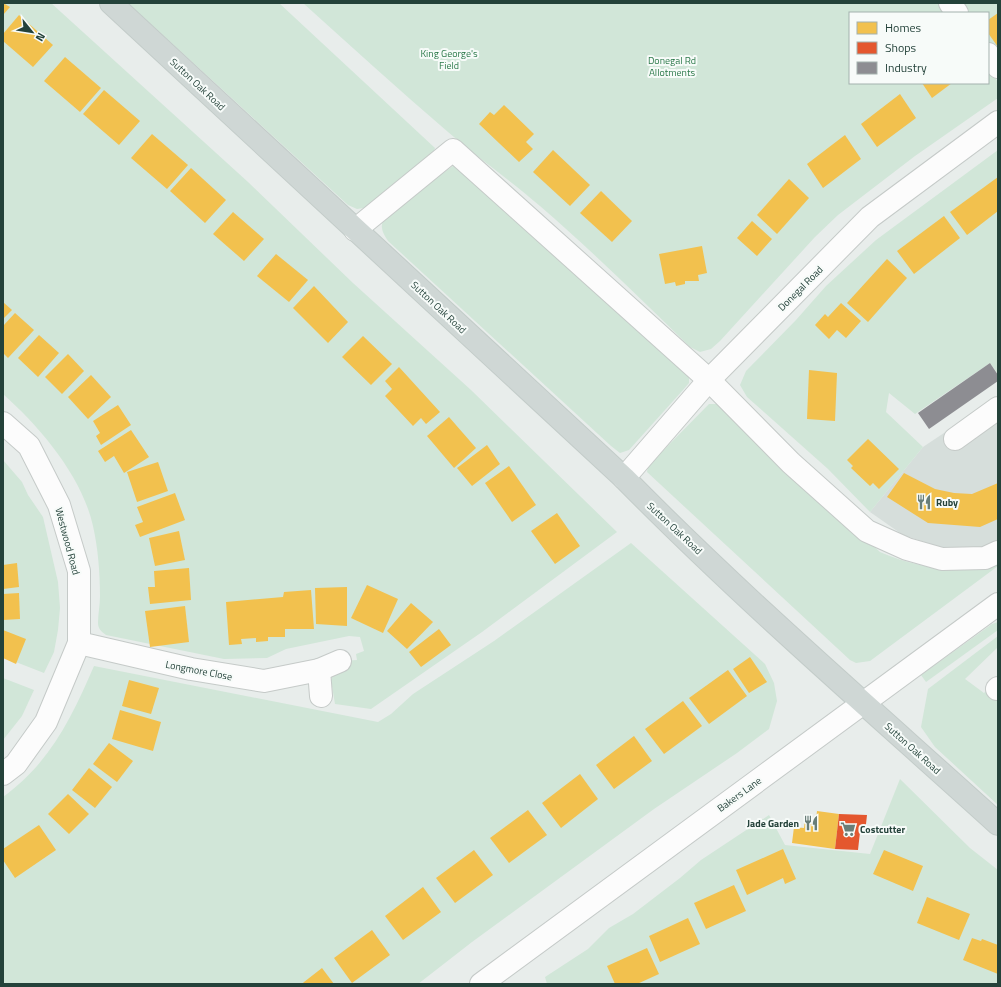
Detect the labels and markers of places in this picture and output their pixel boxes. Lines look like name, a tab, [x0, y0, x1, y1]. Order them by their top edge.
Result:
restaurant icon: Ruby	[915, 493, 933, 511]
place label: Ruby	[936, 495, 958, 510]
restaurant icon: Jade Garden	[802, 814, 820, 832]
place label: Jade Garden	[747, 816, 799, 831]
supermarket icon: Costcutter	[839, 820, 857, 838]
place label: Costcutter	[860, 822, 905, 837]

